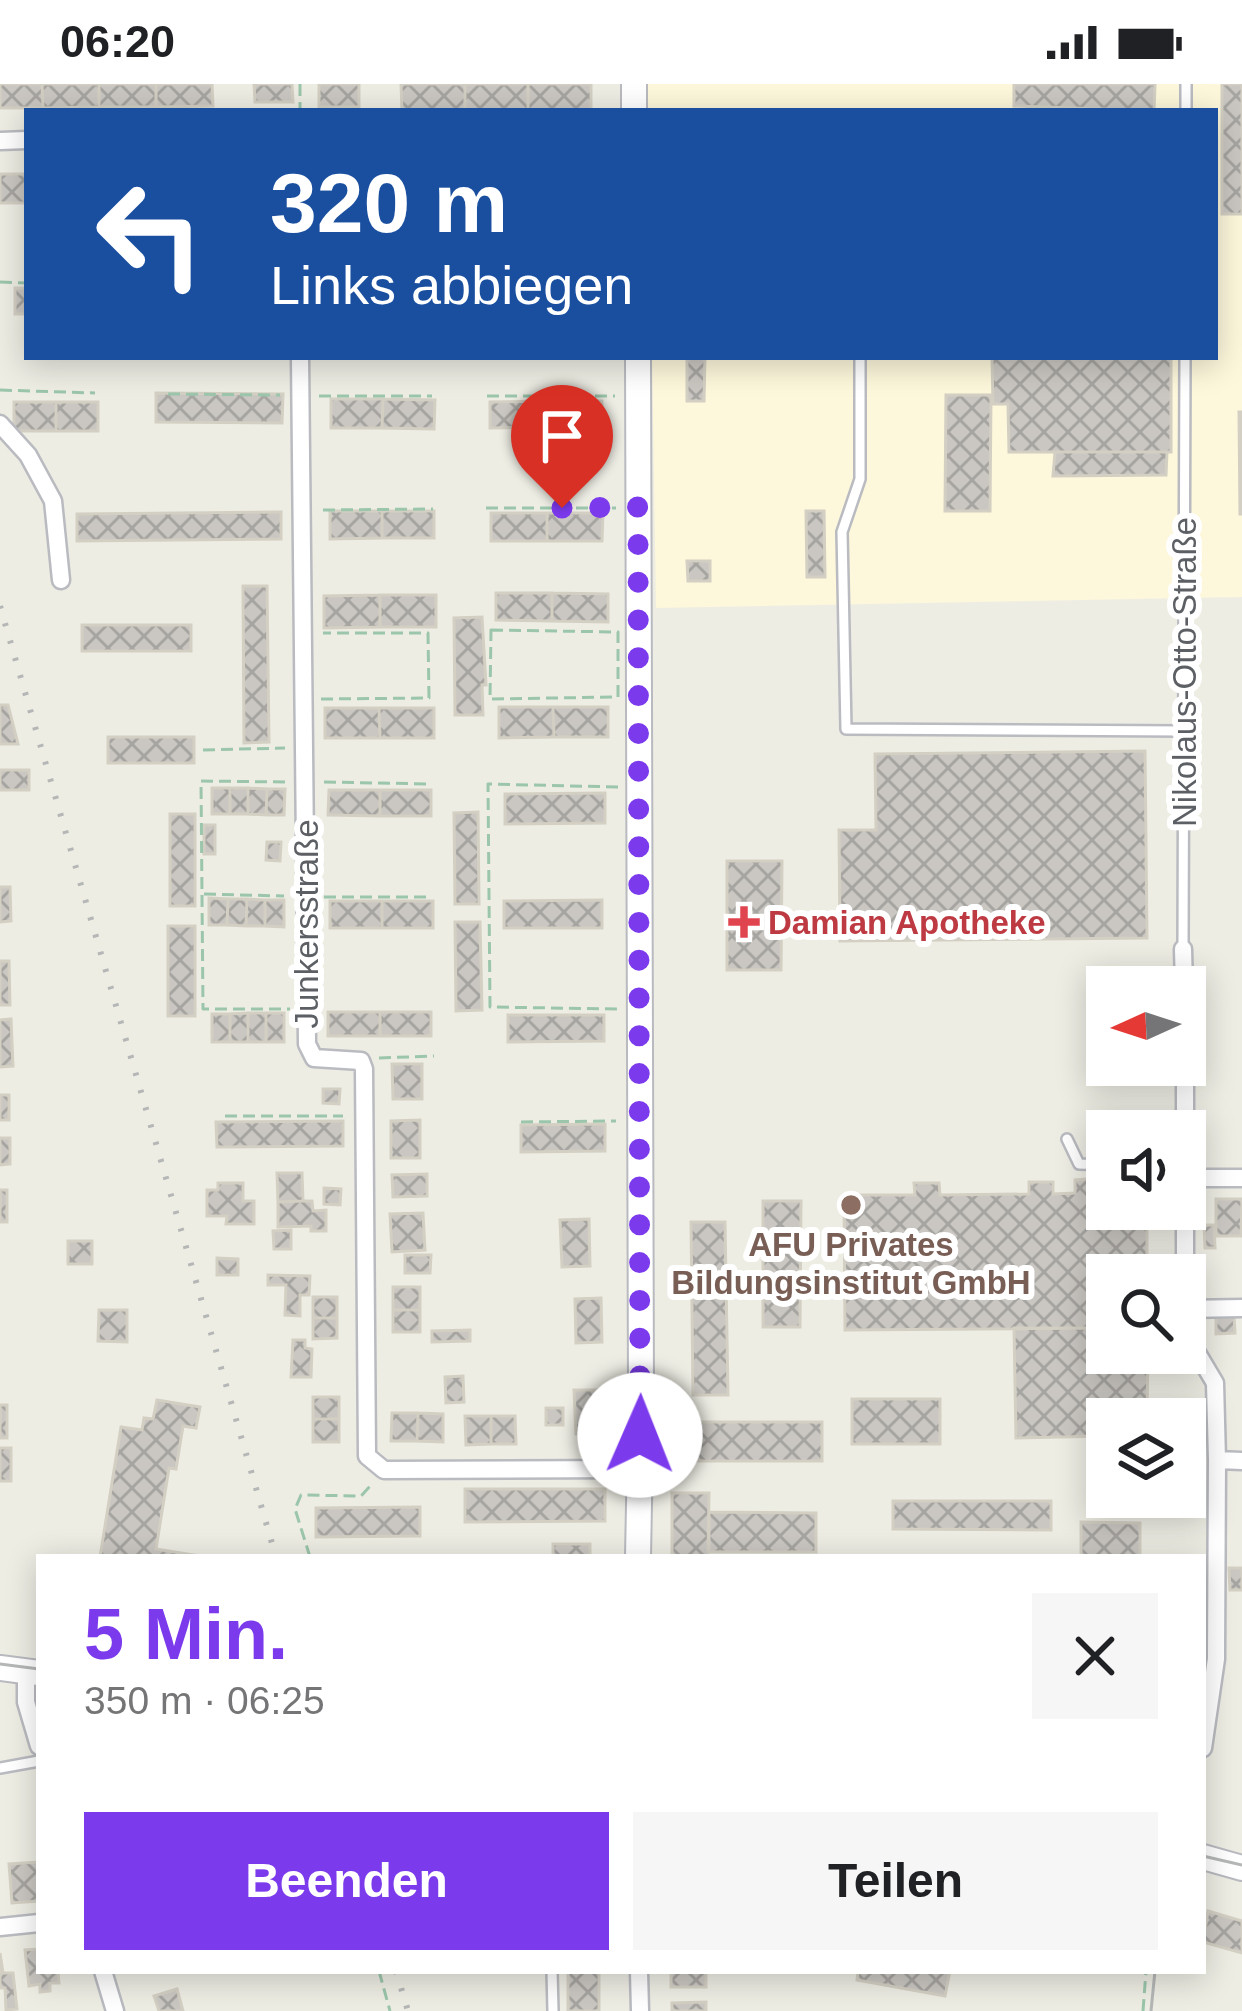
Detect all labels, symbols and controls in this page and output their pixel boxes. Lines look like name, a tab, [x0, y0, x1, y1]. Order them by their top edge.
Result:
text: 06:20	[60, 16, 175, 67]
icon: left	[72, 156, 228, 312]
text: 320 m	[270, 156, 508, 250]
text: Links abbiegen	[270, 255, 633, 315]
pin	[511, 385, 613, 508]
icon: arrive	[529, 403, 595, 469]
street label: Nikolaus-Otto-Straße	[1166, 517, 1203, 827]
street label: Junkersstraße	[288, 819, 325, 1029]
place label: Damian Apotheke	[768, 904, 1046, 941]
marker: Damian Apotheke	[731, 909, 757, 935]
north arrow	[1086, 966, 1206, 1086]
map controls	[1086, 966, 1206, 1518]
button: sound	[1086, 1110, 1206, 1230]
marker: AFU Privates Bildungsinstitut GmbH	[838, 1192, 864, 1218]
place label: AFU Privates Bildungsinstitut GmbH	[671, 1226, 1031, 1301]
button: search	[1086, 1254, 1206, 1374]
position arrow	[577, 1372, 703, 1498]
button: layers	[1086, 1398, 1206, 1518]
button: close	[1032, 1593, 1158, 1719]
text: 5 Min.	[84, 1594, 288, 1674]
text: 350 m · 06:25	[84, 1679, 325, 1722]
button: Beenden	[84, 1812, 609, 1950]
button: Teilen	[633, 1812, 1158, 1950]

